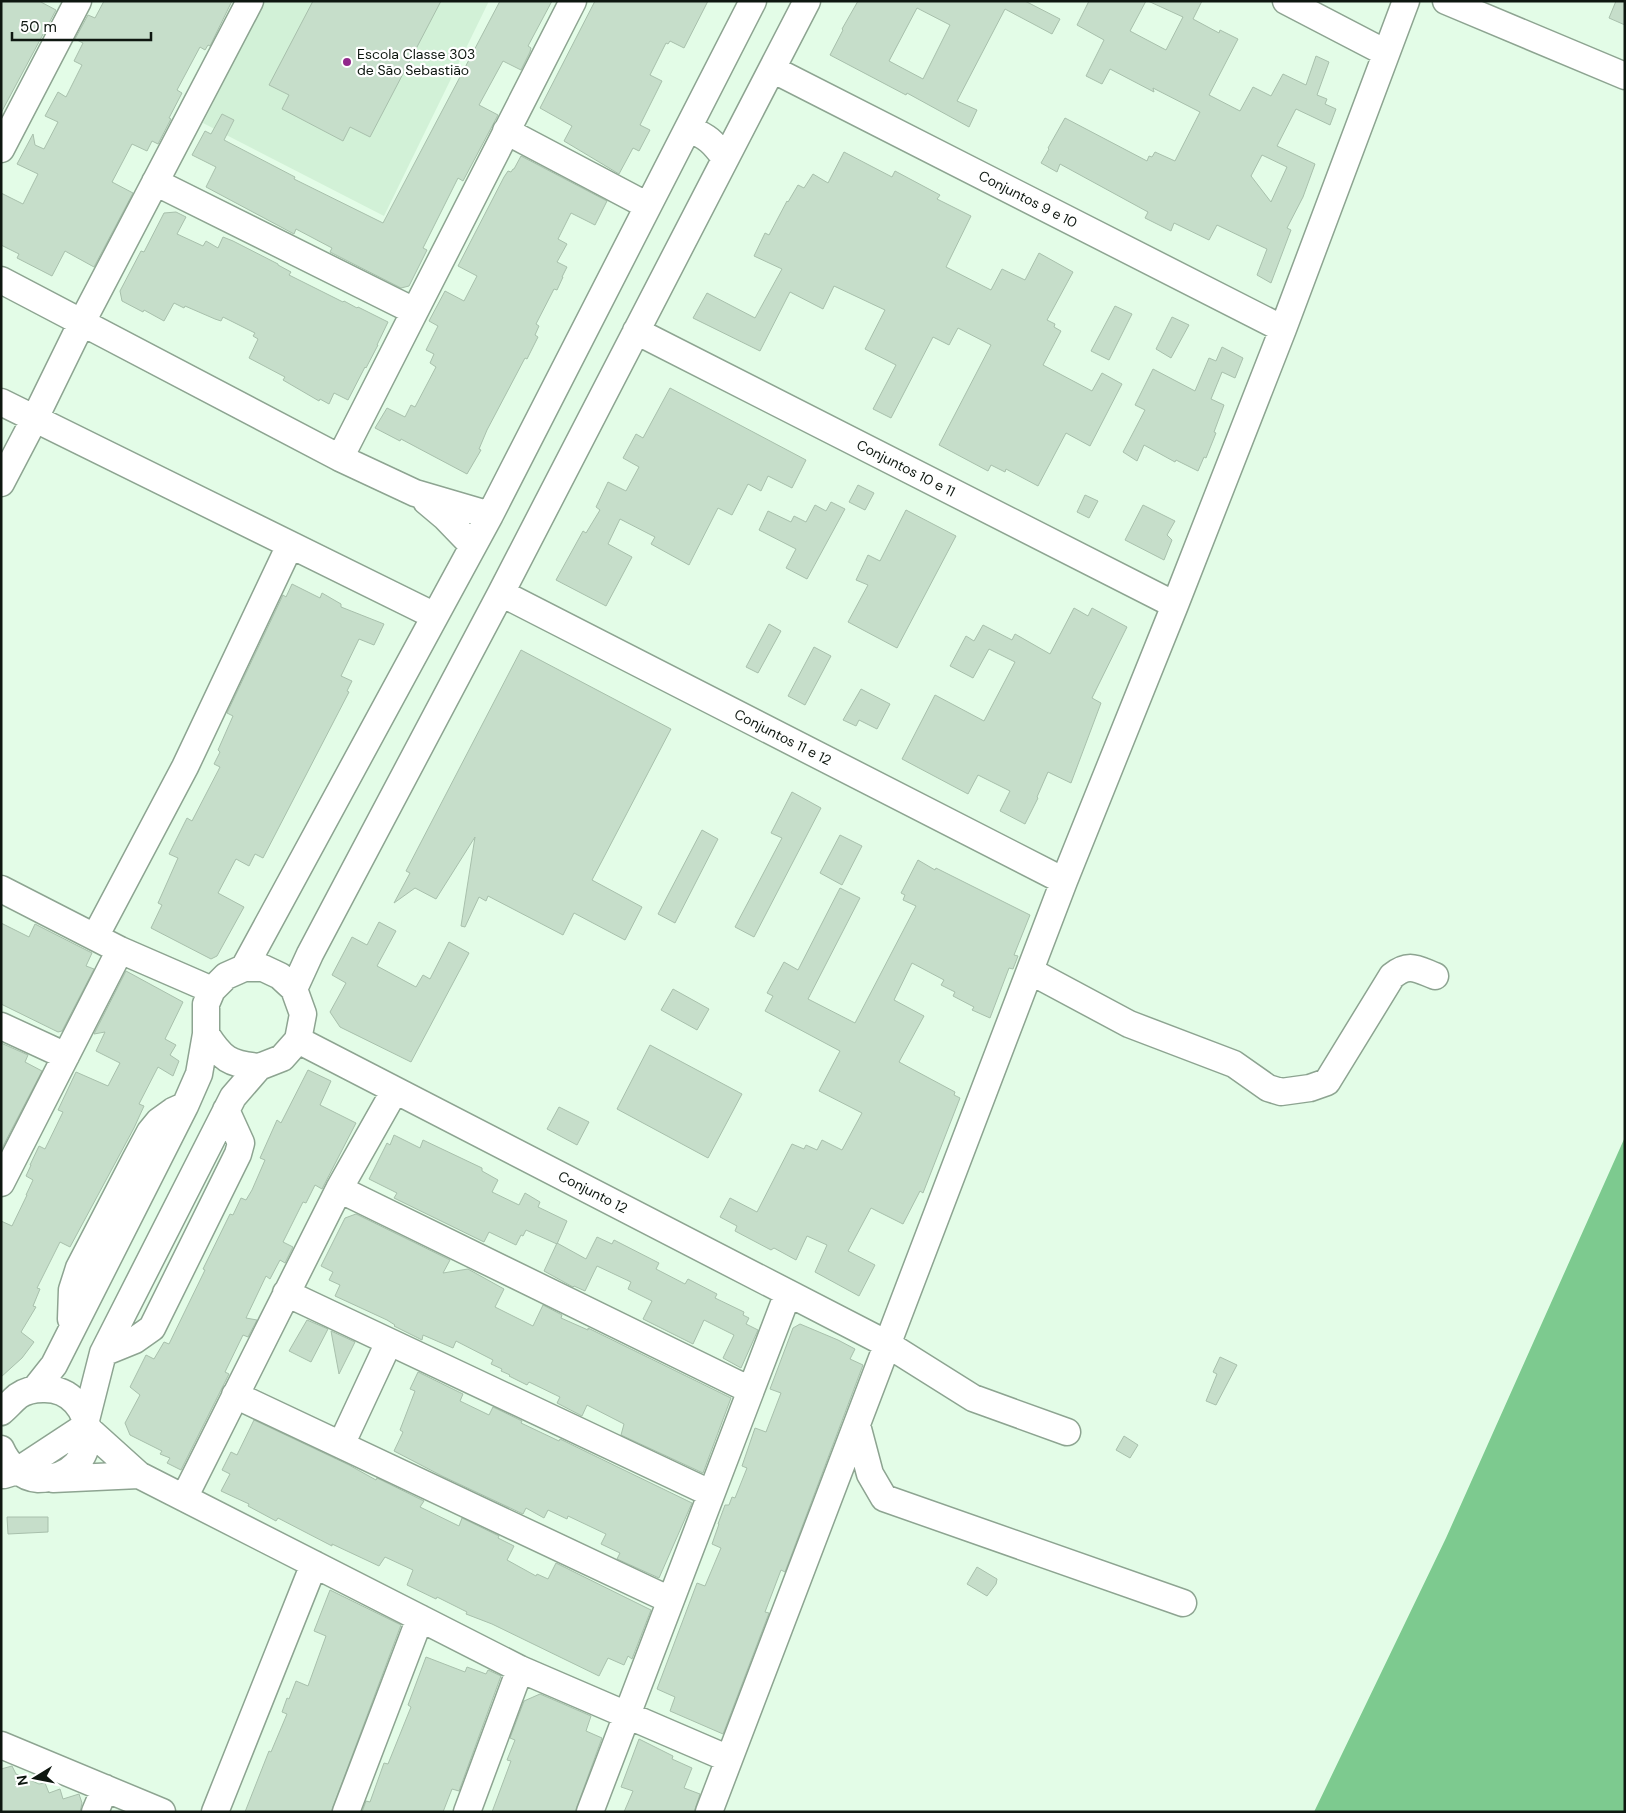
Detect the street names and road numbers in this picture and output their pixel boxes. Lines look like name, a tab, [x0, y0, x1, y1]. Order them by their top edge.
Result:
street label: Conjuntos 9 e 10	[976, 166, 1080, 232]
street label: Conjuntos 10 e 11	[854, 435, 958, 501]
street label: Conjuntos 11 e 12	[731, 705, 835, 769]
street label: Conjunto 12	[555, 1167, 631, 1217]

